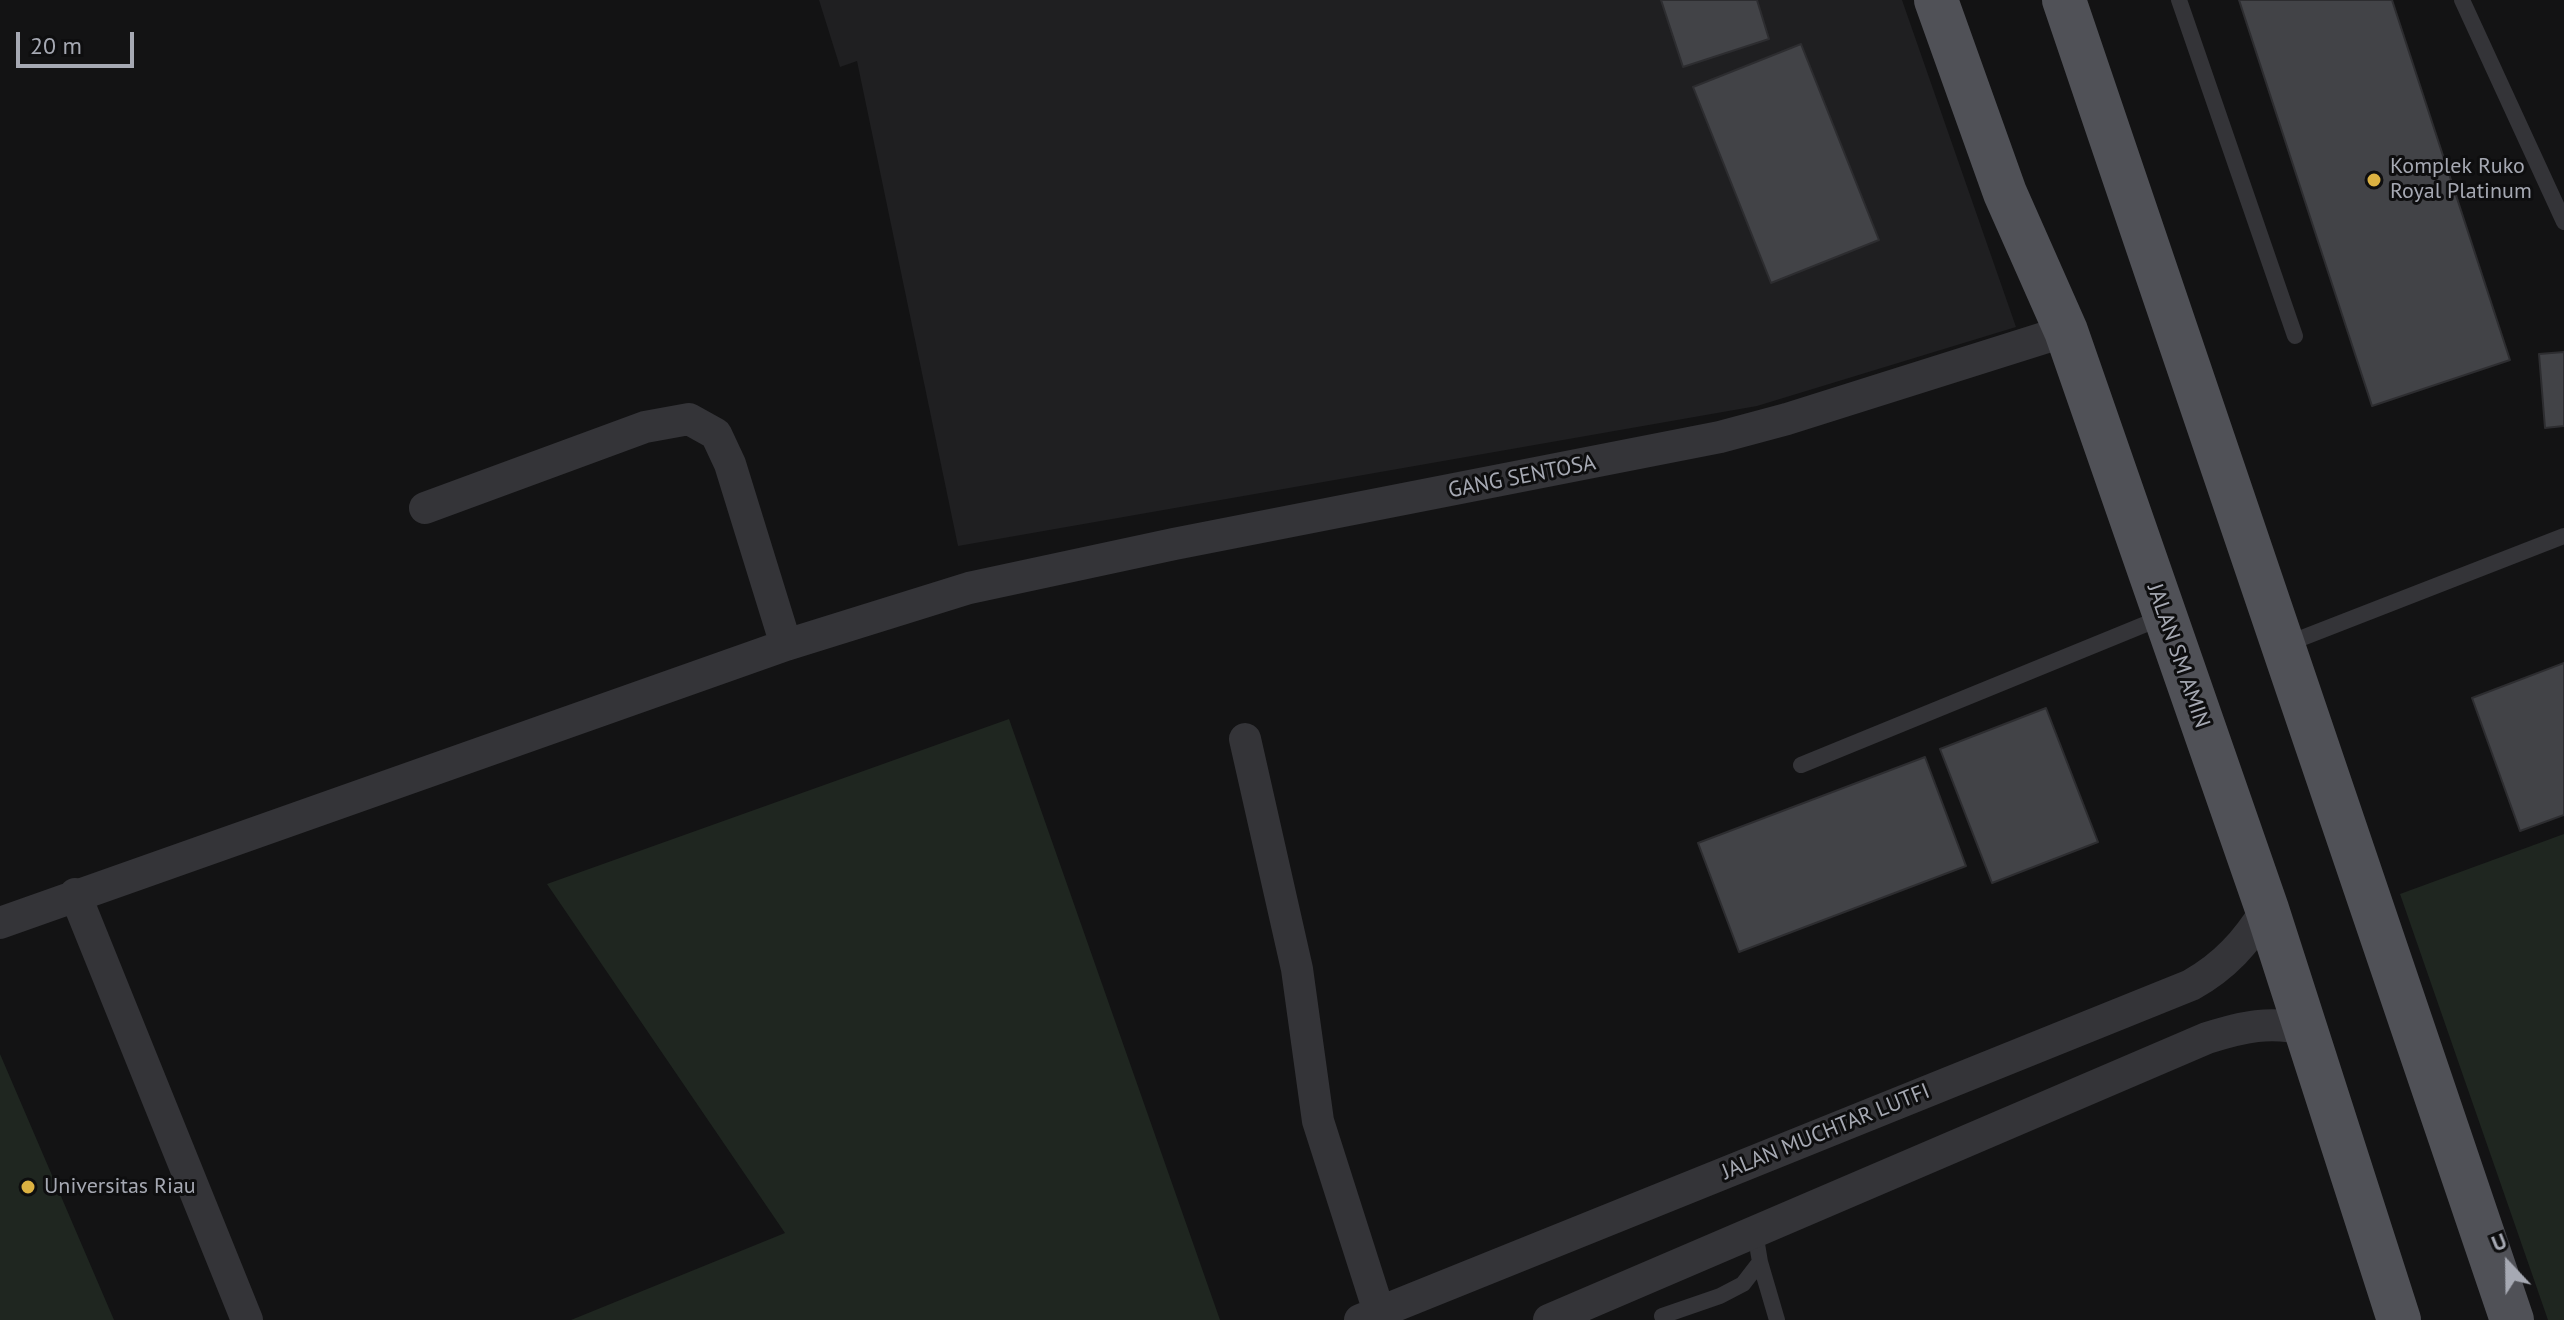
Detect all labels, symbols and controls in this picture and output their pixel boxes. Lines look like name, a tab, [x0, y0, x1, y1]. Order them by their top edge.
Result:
scale bar	[20, 16, 138, 66]
text: 20 m	[30, 30, 82, 61]
place label: Komplek Ruko Royal Platinum	[2390, 154, 2532, 206]
marker: Komplek Ruko Royal Platinum	[2365, 171, 2383, 189]
street label: GANG SENTOSA	[1446, 450, 1598, 504]
street label: JALAN SM AMIN	[2141, 580, 2215, 732]
street label: JALAN MUCHTAR LUTFI	[1718, 1078, 1934, 1186]
place label: Universitas Riau	[44, 1174, 196, 1200]
marker: Universitas Riau	[19, 1178, 37, 1196]
north arrow	[2468, 1224, 2548, 1304]
text: U	[2487, 1226, 2511, 1257]

